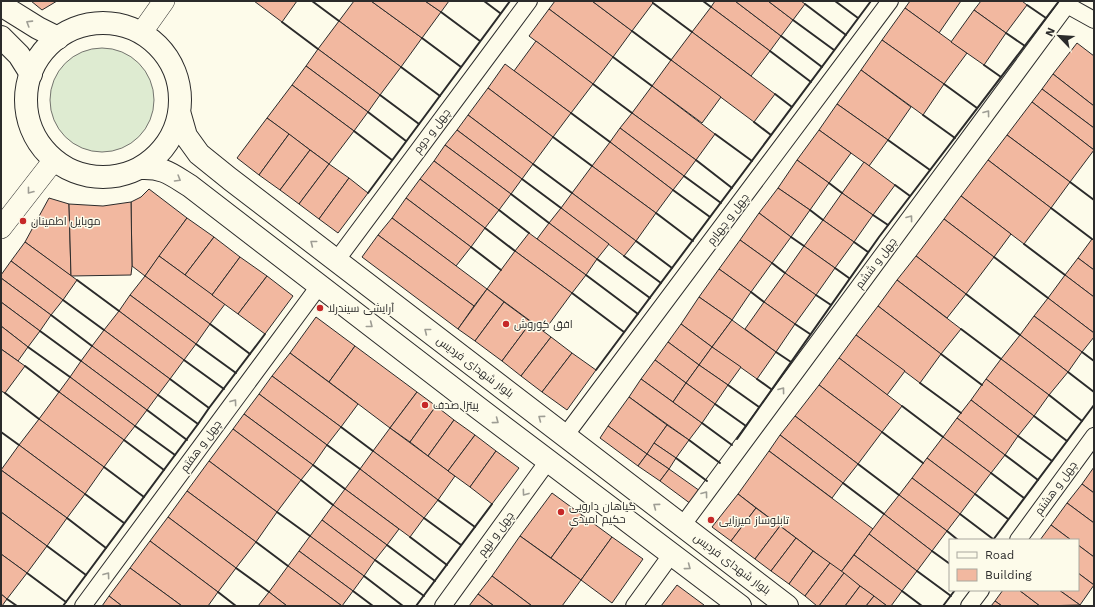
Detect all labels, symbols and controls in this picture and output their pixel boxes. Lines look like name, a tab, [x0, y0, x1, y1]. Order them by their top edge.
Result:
north arrow	[1039, 16, 1079, 56]
one-way arrow	[26, 20, 33, 27]
text: N	[1043, 26, 1058, 38]
street label: چهل و دوم	[411, 106, 454, 157]
one-way arrow	[982, 111, 989, 118]
one-way arrow	[174, 174, 181, 181]
one-way arrow	[28, 187, 35, 194]
street label: چهل و چهارم	[704, 191, 752, 248]
place label: موبایل اطمینان	[31, 215, 101, 228]
one-way arrow	[905, 215, 913, 222]
marker: موبایل اطمینان	[18, 216, 28, 226]
street label: چهل و ششم	[853, 235, 900, 292]
one-way arrow	[310, 241, 317, 248]
place label: آرایشی سیندرلا	[328, 302, 394, 315]
marker: آرایشی سیندرلا	[315, 303, 325, 313]
place label: افق کوروش	[514, 318, 573, 331]
marker: افق کوروش	[501, 319, 511, 329]
one-way arrow	[366, 320, 373, 327]
one-way arrow	[424, 328, 431, 335]
street label: بلوار شهدای فردیس	[434, 334, 516, 400]
one-way arrow	[778, 387, 785, 394]
place label: پیتزا صدف	[433, 399, 479, 412]
one-way arrow	[229, 400, 236, 407]
marker: پیتزا صدف	[420, 400, 430, 410]
one-way arrow	[491, 416, 498, 423]
one-way arrow	[539, 416, 546, 423]
street label: چهل و هفتم	[178, 418, 225, 475]
street label: چهل و هشتم	[1032, 459, 1081, 518]
one-way arrow	[523, 488, 530, 495]
one-way arrow	[700, 492, 707, 499]
place label: گیاهان دارویی حکیم امیدی	[569, 500, 636, 527]
one-way arrow	[653, 503, 660, 510]
marker: گیاهان دارویی حکیم امیدی	[556, 507, 566, 517]
street label: چهل و نهم	[475, 509, 517, 559]
place label: تابلوساز میرزایی	[719, 514, 789, 527]
marker: تابلوساز میرزایی	[706, 515, 716, 525]
street label: بلوار شهدای فردیس	[691, 531, 773, 597]
legend	[949, 539, 1079, 591]
text: Road	[985, 548, 1014, 562]
one-way arrow	[684, 563, 691, 570]
text: Building	[985, 568, 1032, 582]
one-way arrow	[102, 572, 109, 579]

